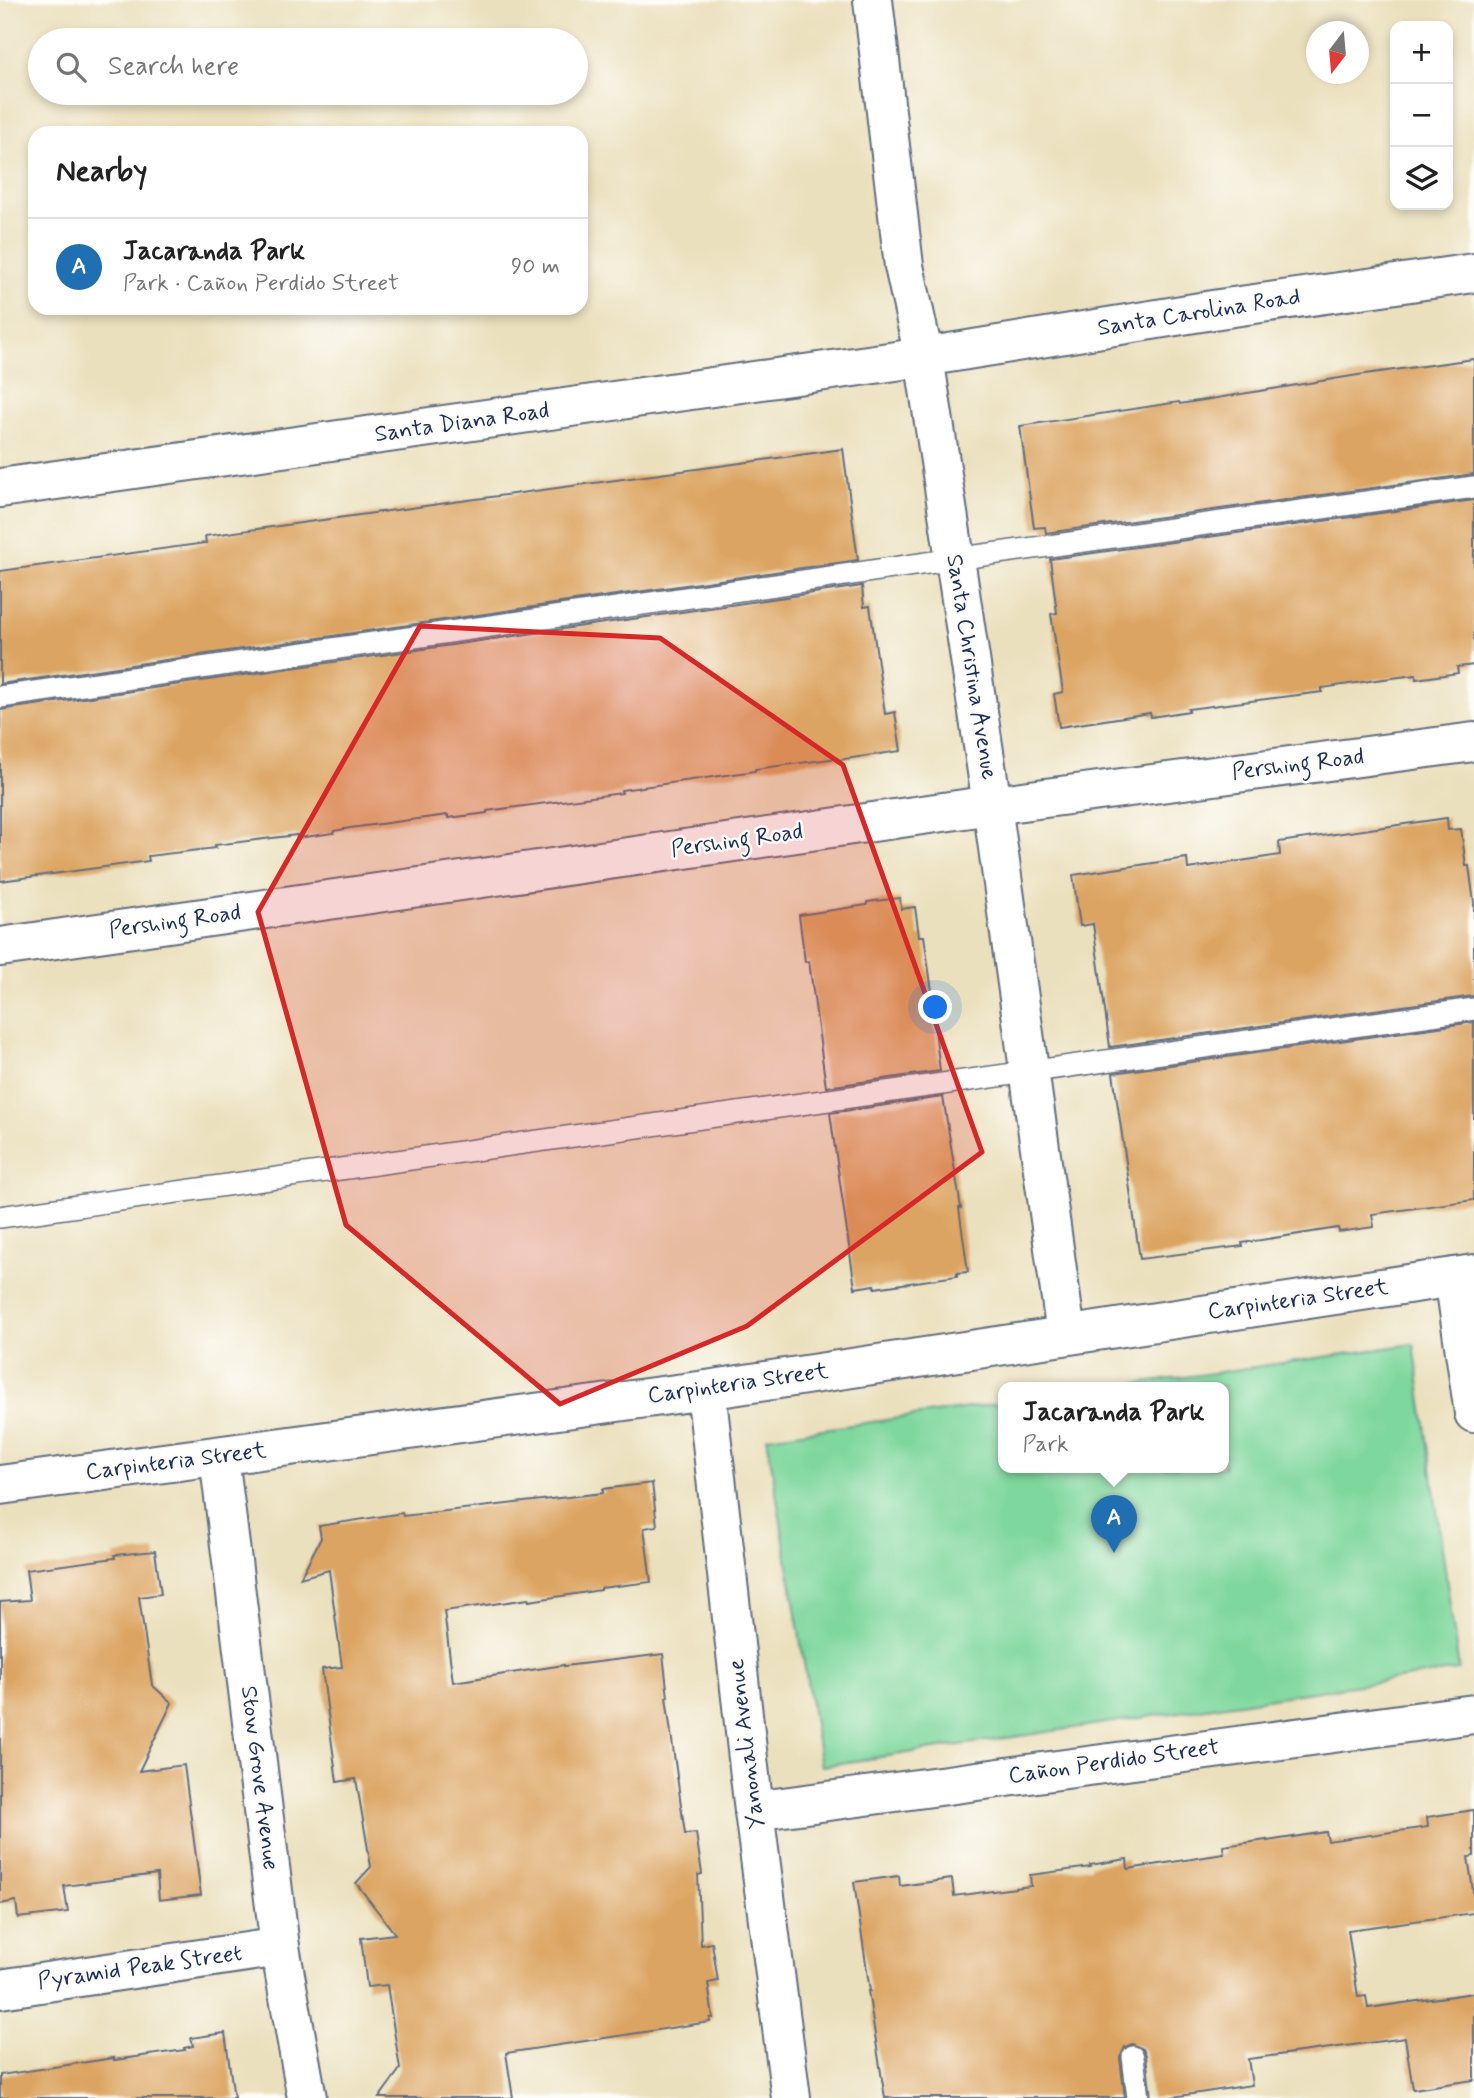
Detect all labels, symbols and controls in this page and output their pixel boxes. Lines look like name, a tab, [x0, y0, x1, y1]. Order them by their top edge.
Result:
north arrow	[1306, 21, 1369, 84]
map controls	[1390, 21, 1453, 210]
button: +	[1390, 21, 1453, 84]
search box	[28, 28, 588, 105]
icon: search	[52, 48, 90, 86]
text: Search here	[108, 50, 239, 84]
button: −	[1390, 84, 1453, 147]
button: layers	[1390, 147, 1453, 210]
text: Nearby	[56, 152, 147, 191]
text: Jacaranda Park	[123, 235, 305, 269]
text: A	[71, 252, 87, 282]
text: 90 m	[511, 252, 560, 282]
text: Park · Cañon Perdido Street	[123, 269, 399, 299]
street label: Santa Carolina Road	[1096, 282, 1302, 344]
street label: Santa Diana Road	[373, 396, 551, 450]
street label: Santa Christina Avenue	[938, 552, 1004, 782]
street label: Pershing Road	[1230, 742, 1366, 790]
street label: Pershing Road	[669, 817, 805, 867]
street label: Pershing Road	[107, 898, 243, 948]
your location	[918, 990, 952, 1024]
street label: Carpinteria Street	[1206, 1272, 1391, 1328]
street label: Carpinteria Street	[646, 1356, 831, 1412]
popup	[998, 1382, 1229, 1473]
text: Jacaranda Park	[1023, 1396, 1204, 1430]
text: Park	[1023, 1430, 1068, 1460]
street label: Carpinteria Street	[84, 1436, 269, 1488]
pin: A	[1091, 1495, 1137, 1553]
street label: Yanonali Avenue	[722, 1657, 772, 1831]
street label: Stow Grove Avenue	[233, 1684, 285, 1872]
street label: Cañon Perdido Street	[1007, 1732, 1221, 1792]
street label: Pyramid Peak Street	[36, 1939, 244, 1997]

